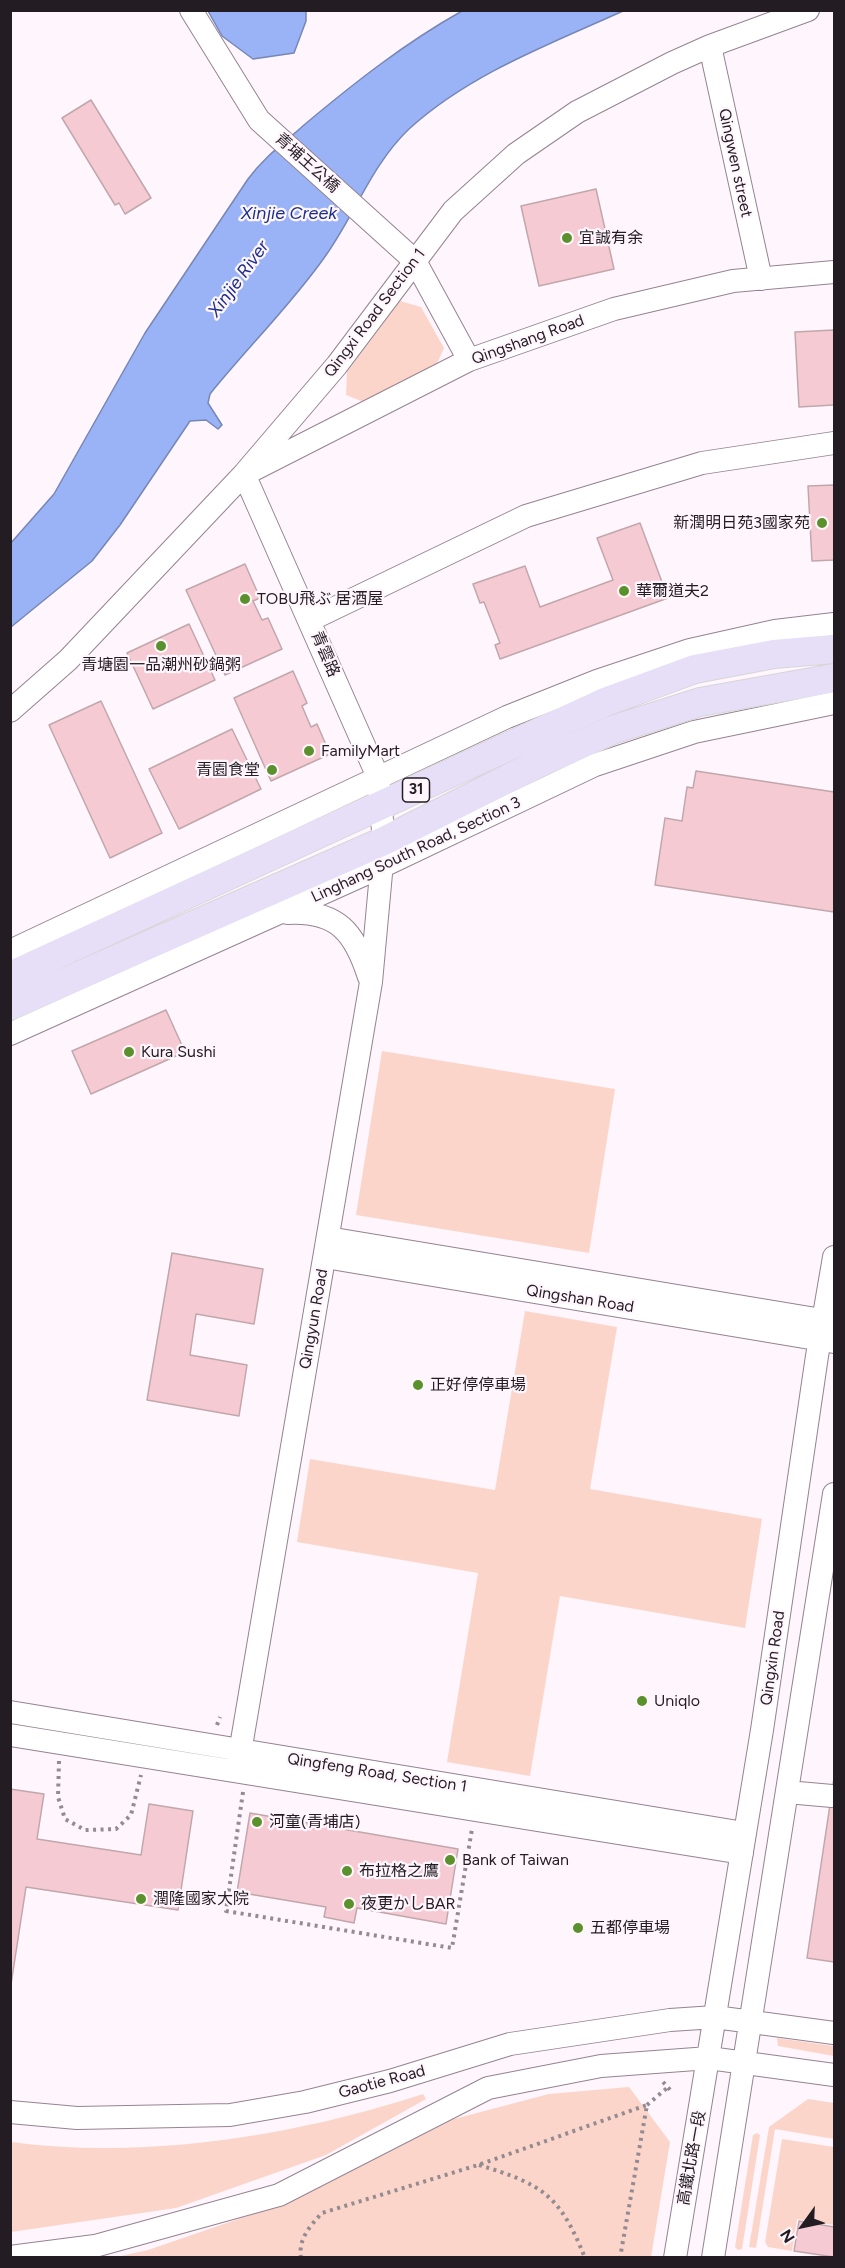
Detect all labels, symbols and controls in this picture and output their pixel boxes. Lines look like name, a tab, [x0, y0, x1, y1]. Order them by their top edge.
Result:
street label: Qingwen street	[714, 107, 756, 219]
street label: 青埔王公橋	[271, 129, 343, 197]
water label: Xinjie Creek	[241, 203, 337, 225]
place label: 宜誠有余	[579, 228, 643, 248]
marker: 宜誠有余	[560, 231, 574, 245]
water label: Xinjie River	[204, 237, 274, 321]
street label: Qingxi Road Section 1	[320, 245, 430, 381]
street label: Qingshang Road	[469, 311, 587, 369]
place label: 新潤明日苑3國家苑	[673, 513, 810, 533]
marker: 新潤明日苑3國家苑	[815, 516, 829, 530]
place label: 華爾道夫2	[636, 581, 709, 601]
marker: 華爾道夫2	[617, 584, 631, 598]
place label: TOBU飛ぶ 居酒屋	[257, 589, 383, 609]
marker: TOBU飛ぶ 居酒屋	[238, 592, 252, 606]
street label: 青雲路	[307, 628, 343, 680]
marker: 青塘園一品潮州砂鍋粥	[154, 639, 168, 653]
place label: 青塘園一品潮州砂鍋粥	[81, 655, 241, 675]
place label: FamilyMart	[321, 741, 400, 761]
marker: FamilyMart	[302, 744, 316, 758]
place label: 青園食堂	[196, 760, 260, 780]
marker: 青園食堂	[265, 763, 279, 777]
road number: 31	[402, 778, 430, 802]
street label: Linghang South Road, Section 3	[308, 793, 524, 907]
place label: Kura Sushi	[141, 1042, 216, 1062]
marker: Kura Sushi	[122, 1045, 136, 1059]
street label: Qingyun Road	[296, 1267, 332, 1371]
street label: Qingshan Road	[525, 1281, 635, 1317]
place label: 正好停停車場	[430, 1375, 526, 1395]
marker: 正好停停車場	[411, 1378, 425, 1392]
street label: Qingxin Road	[757, 1609, 789, 1707]
place label: Uniqlo	[654, 1691, 700, 1711]
marker: Uniqlo	[635, 1694, 649, 1708]
street label: Qingfeng Road, Section 1	[286, 1749, 468, 1797]
place label: 河童(青埔店)	[269, 1812, 360, 1832]
marker: 河童(青埔店)	[250, 1815, 264, 1829]
place label: Bank of Taiwan	[462, 1850, 569, 1870]
marker: Bank of Taiwan	[443, 1853, 457, 1867]
place label: 布拉格之鷹	[359, 1861, 439, 1881]
marker: 布拉格之鷹	[340, 1864, 354, 1878]
place label: 潤隆國家大院	[153, 1889, 249, 1909]
marker: 潤隆國家大院	[134, 1892, 148, 1906]
place label: 夜更かしBAR	[361, 1894, 456, 1914]
marker: 夜更かしBAR	[342, 1897, 356, 1911]
place label: 五都停車場	[590, 1918, 670, 1938]
marker: 五都停車場	[571, 1921, 585, 1935]
street label: Gaotie Road	[337, 2061, 427, 2103]
street label: 高鐵北路一段	[674, 2109, 710, 2207]
north arrow	[773, 2196, 833, 2256]
text: N	[776, 2226, 799, 2246]

